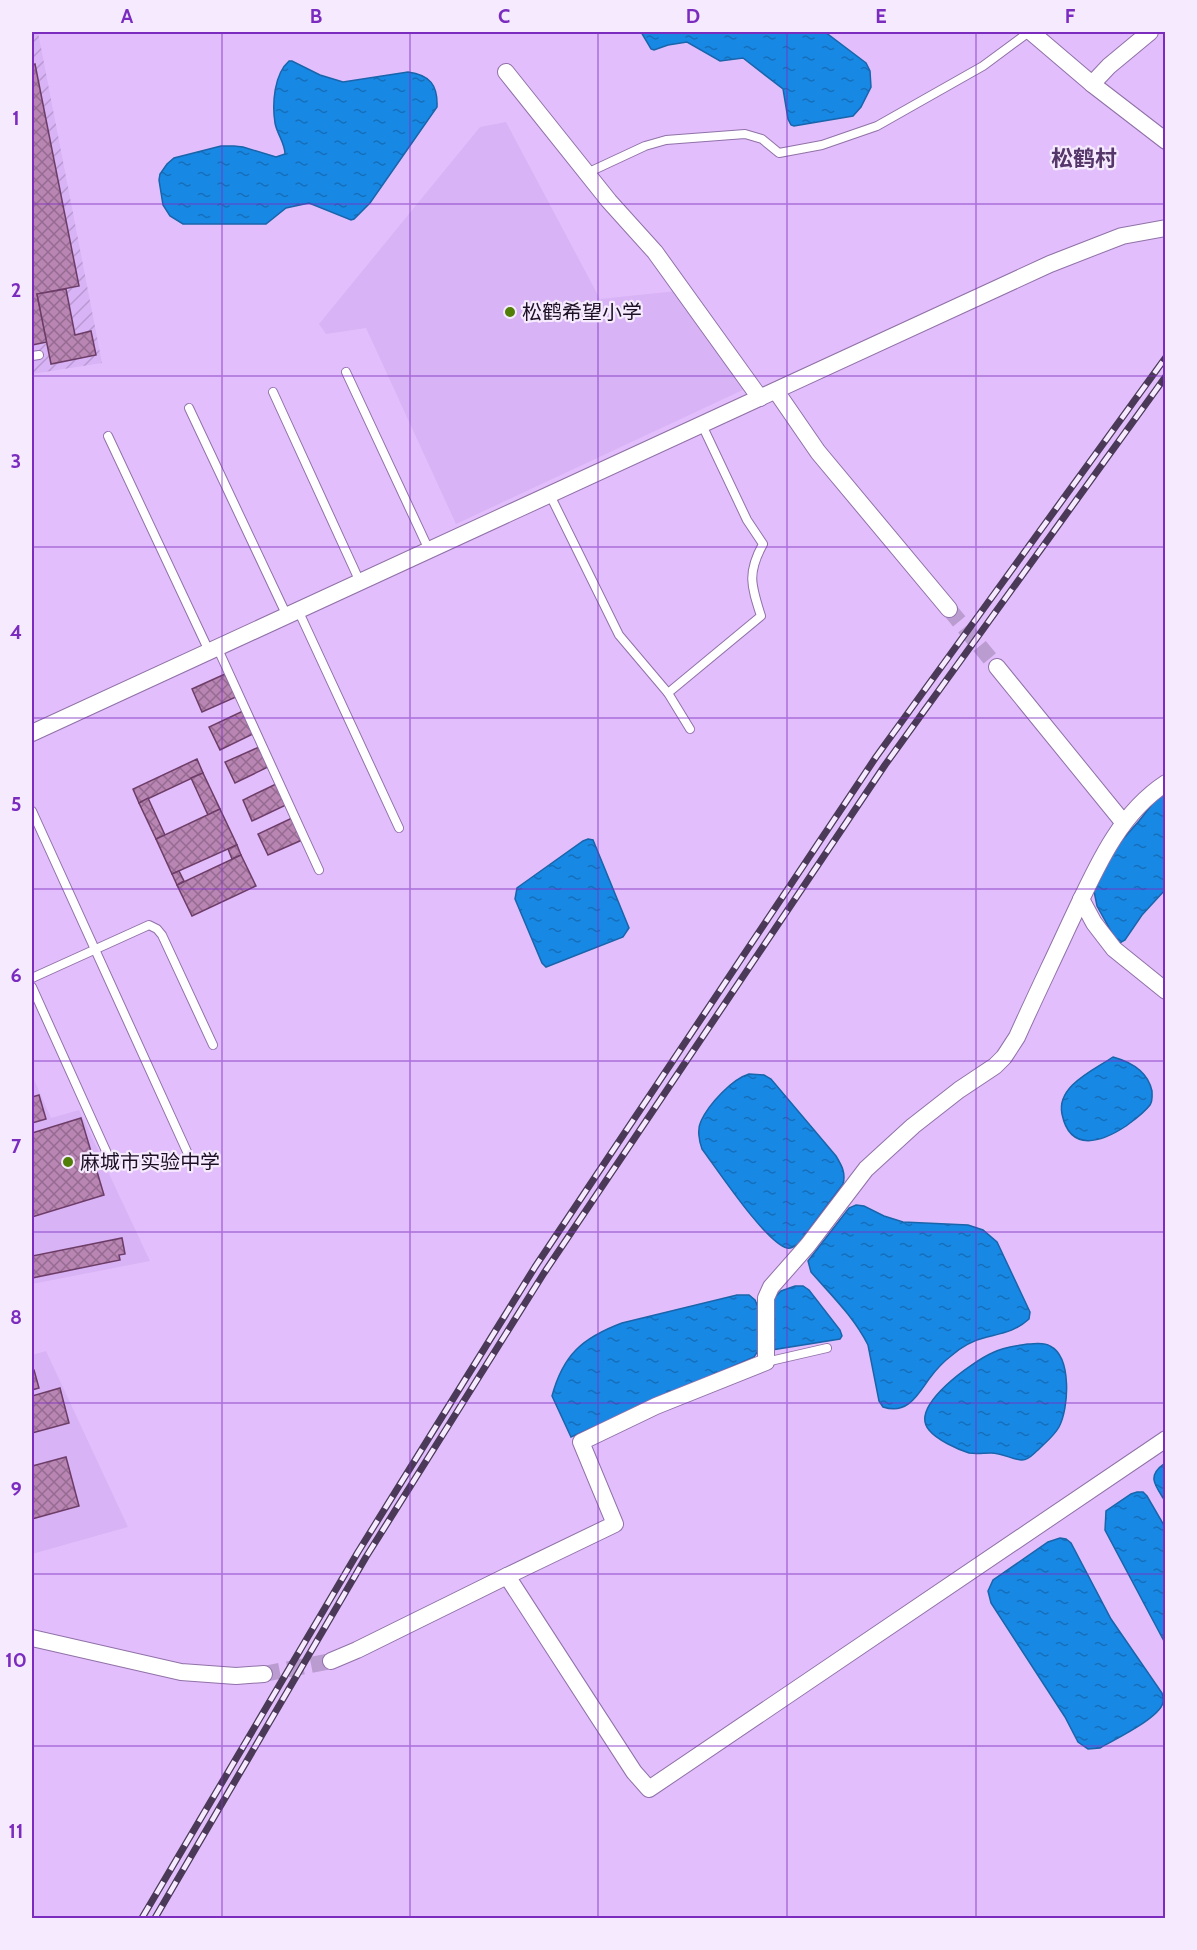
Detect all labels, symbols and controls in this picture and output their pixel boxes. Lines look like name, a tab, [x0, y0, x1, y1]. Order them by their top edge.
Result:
text: A	[121, 4, 134, 28]
text: B	[310, 4, 322, 28]
text: C	[498, 4, 510, 28]
text: D	[686, 4, 700, 28]
text: E	[875, 4, 887, 28]
text: F	[1065, 4, 1076, 28]
text: 1	[12, 106, 20, 130]
district label: 松鹤村	[1051, 145, 1117, 172]
text: 2	[11, 278, 21, 302]
place label: 松鹤希望小学	[522, 300, 642, 324]
marker: 松鹤希望小学	[503, 305, 517, 319]
text: 3	[11, 449, 21, 473]
text: 4	[10, 620, 22, 644]
text: 5	[11, 792, 21, 816]
text: 6	[10, 963, 22, 987]
text: 7	[11, 1134, 22, 1158]
place label: 麻城市实验中学	[80, 1150, 220, 1174]
marker: 麻城市实验中学	[61, 1155, 75, 1169]
text: 8	[10, 1305, 22, 1329]
text: 9	[10, 1477, 22, 1501]
text: 10	[5, 1648, 27, 1672]
text: 11	[9, 1819, 23, 1843]

